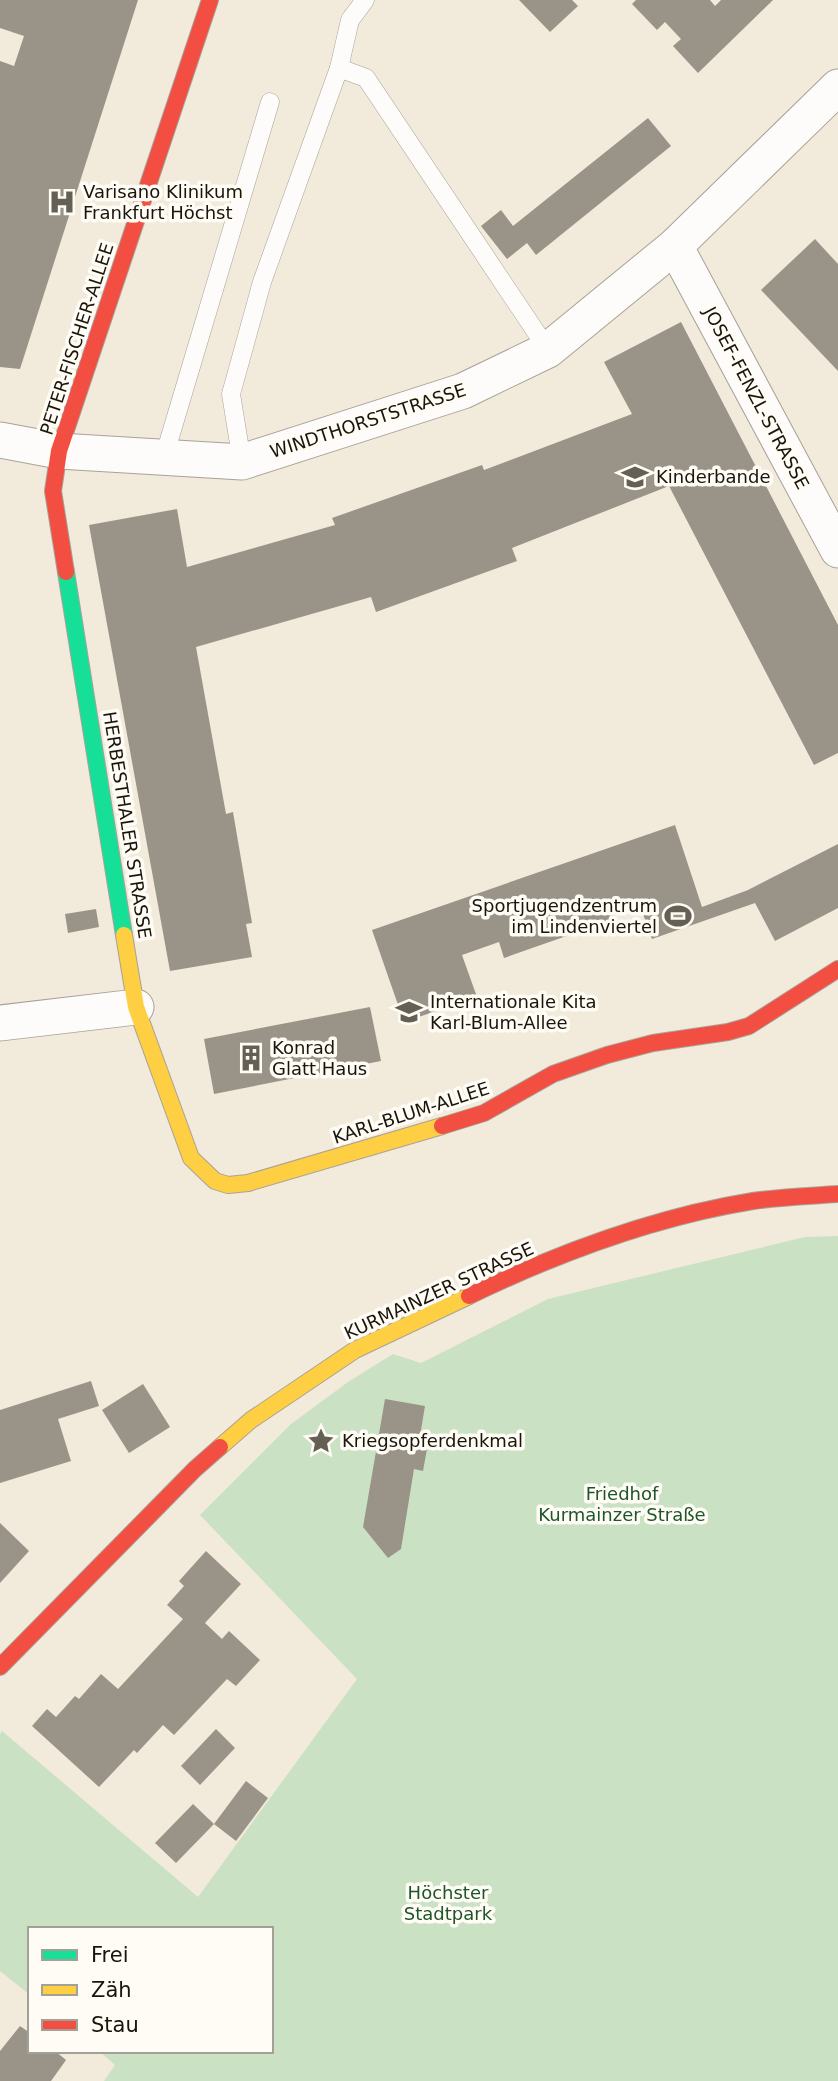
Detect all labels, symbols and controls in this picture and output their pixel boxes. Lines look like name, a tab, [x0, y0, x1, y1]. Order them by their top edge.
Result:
place label: Varisano Klinikum Frankfurt Höchst	[83, 181, 243, 223]
hospital icon: Varisano Klinikum Frankfurt Höchst	[47, 187, 77, 217]
street label: PETER-FISCHER-ALLEE	[36, 240, 117, 437]
street label: JOSEF-FENZL-STRASSE	[699, 302, 814, 493]
street label: WINDTHORSTSTRASSE	[267, 379, 468, 462]
school or university icon: Kinderbande	[620, 462, 650, 492]
place label: Kinderbande	[656, 466, 770, 487]
street label: HERBESTHALER STRASSE	[99, 710, 156, 940]
place label: Sportjugendzentrum im Lindenviertel	[472, 895, 657, 937]
sports icon: Sportjugendzentrum im Lindenviertel	[663, 901, 693, 931]
place label: Internationale Kita Karl-Blum-Allee	[430, 991, 597, 1033]
school or university icon: Internationale Kita Karl-Blum-Allee	[394, 997, 424, 1027]
place label: Konrad Glatt Haus	[272, 1037, 367, 1079]
building icon: Konrad Glatt Haus	[236, 1043, 266, 1073]
street label: KARL-BLUM-ALLEE	[330, 1077, 492, 1148]
street label: KURMAINZER STRASSE	[341, 1237, 537, 1344]
place icon: Kriegsopferdenkmal	[306, 1426, 336, 1456]
place label: Kriegsopferdenkmal	[342, 1430, 523, 1451]
park label: Friedhof Kurmainzer Straße	[538, 1483, 706, 1525]
park label: Höchster Stadtpark	[404, 1882, 493, 1924]
legend	[28, 1927, 273, 2053]
text: Frei	[91, 1943, 128, 1967]
text: Zäh	[91, 1978, 132, 2002]
text: Stau	[91, 2013, 139, 2037]

